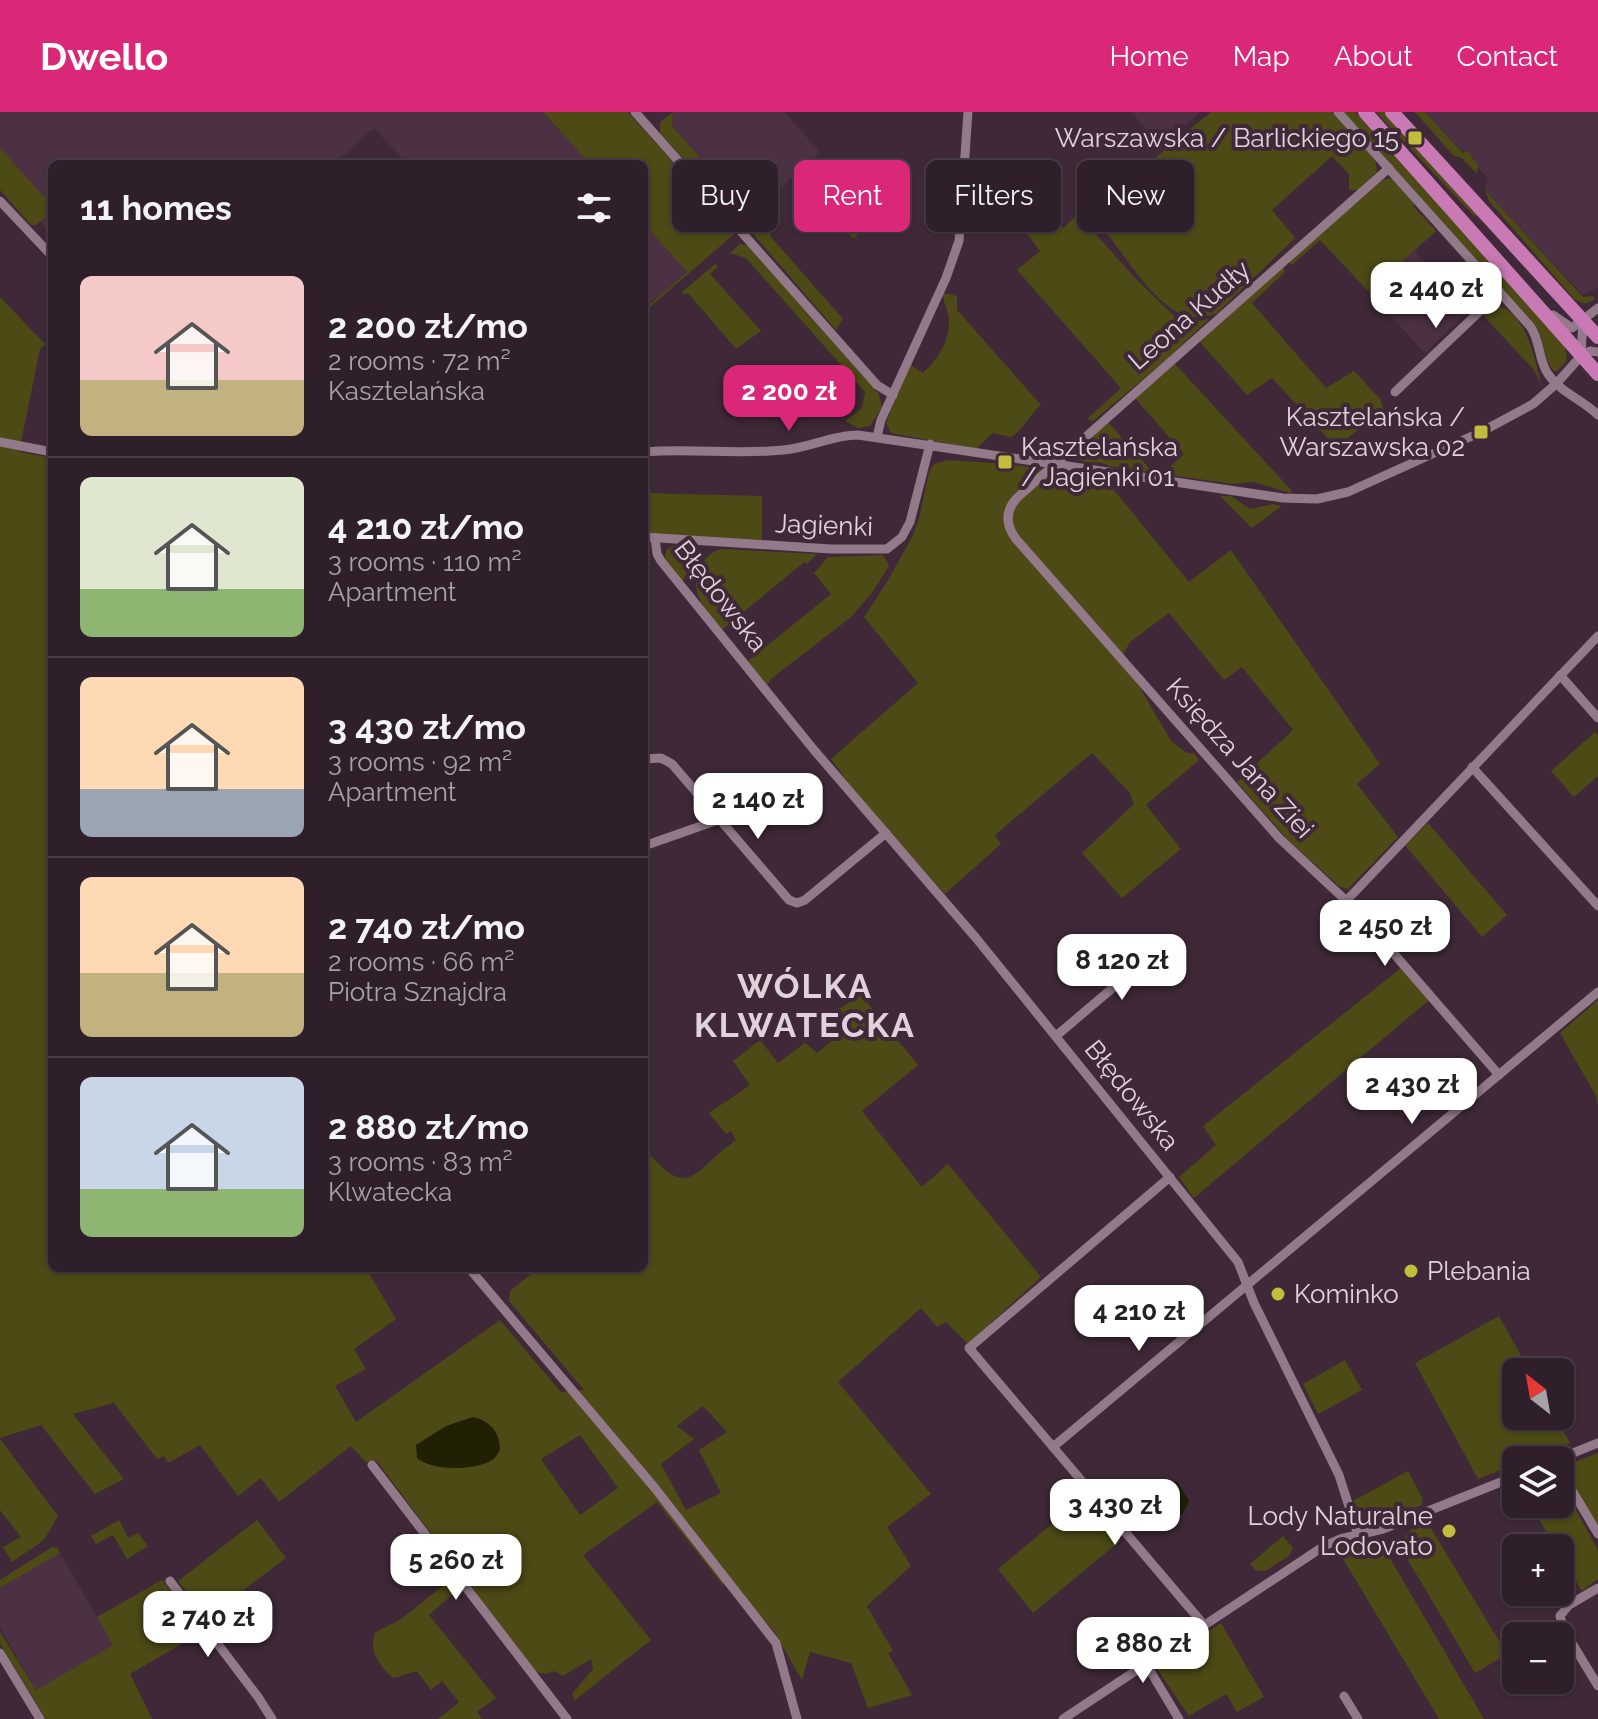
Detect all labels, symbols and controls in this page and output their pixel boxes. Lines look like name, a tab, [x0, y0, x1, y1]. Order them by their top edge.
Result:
text: Dwello	[40, 34, 168, 79]
text: Home	[1109, 40, 1189, 73]
text: Map	[1233, 40, 1290, 73]
text: About	[1334, 40, 1413, 73]
text: Contact	[1457, 40, 1558, 73]
place label: Warszawska / Barlickiego 15	[1055, 123, 1399, 153]
marker: Warszawska / Barlickiego 15	[1406, 129, 1424, 147]
chip: Buy	[672, 160, 778, 232]
chip: Rent	[794, 160, 910, 232]
chip: Filters	[926, 160, 1061, 232]
chip: New	[1077, 160, 1194, 232]
icon: filters	[572, 186, 616, 230]
text: 11 homes	[80, 188, 232, 228]
street label: Leona Kudły	[1122, 254, 1256, 376]
pin: 2 440 zł	[1353, 262, 1519, 330]
text: 2 440 zł	[1389, 273, 1483, 303]
text: 2 200 zł/mo	[328, 306, 528, 346]
icon: home	[144, 308, 240, 404]
text: 2 rooms · 72 m²	[328, 346, 511, 376]
pin: 2 200 zł	[706, 365, 872, 433]
text: Kasztelańska	[328, 376, 485, 406]
text: 2 200 zł	[741, 376, 837, 406]
place label: Kasztelańska / Warszawska 02	[1279, 402, 1465, 462]
marker: Kasztelańska / Warszawska 02	[1472, 423, 1490, 441]
place label: Kasztelańska / Jagienki 01	[1021, 432, 1178, 492]
marker: Kasztelańska / Jagienki 01	[996, 453, 1014, 471]
text: 4 210 zł/mo	[328, 507, 524, 547]
street label: Jagienki	[774, 508, 874, 542]
icon: home	[144, 509, 240, 605]
street label: Błędowska	[668, 535, 774, 657]
text: 3 rooms · 110 m²	[328, 547, 522, 577]
text: Apartment	[328, 577, 457, 607]
street label: Księdza Jana Ziei	[1160, 672, 1320, 844]
text: 3 430 zł/mo	[328, 707, 526, 747]
icon: home	[144, 709, 240, 805]
text: 3 rooms · 92 m²	[328, 747, 512, 777]
pin: 2 140 zł	[675, 773, 841, 841]
text: Apartment	[328, 777, 457, 807]
text: 2 140 zł	[712, 784, 804, 814]
pin: 2 450 zł	[1302, 900, 1468, 968]
text: 2 740 zł/mo	[328, 907, 525, 947]
icon: home	[144, 909, 240, 1005]
text: 2 450 zł	[1338, 911, 1432, 941]
pin: 8 120 zł	[1039, 934, 1205, 1002]
text: 8 120 zł	[1075, 945, 1169, 975]
text: 2 rooms · 66 m²	[328, 947, 514, 977]
district label: WÓLKA KLWATECKA	[694, 966, 916, 1045]
text: Piotra Sznajdra	[328, 977, 507, 1007]
street label: Błędowska	[1079, 1034, 1185, 1156]
pin: 2 430 zł	[1329, 1058, 1495, 1126]
text: 2 430 zł	[1365, 1069, 1459, 1099]
text: 2 880 zł/mo	[328, 1107, 529, 1147]
icon: home	[144, 1109, 240, 1205]
text: 3 rooms · 83 m²	[328, 1147, 513, 1177]
text: Klwatecka	[328, 1177, 452, 1207]
place label: Plebania	[1427, 1256, 1531, 1286]
marker: Plebania	[1402, 1262, 1420, 1280]
place label: Kominko	[1294, 1279, 1399, 1309]
pin: 4 210 zł	[1056, 1285, 1222, 1353]
marker: Kominko	[1269, 1285, 1287, 1303]
text: 4 210 zł	[1093, 1296, 1185, 1326]
north arrow	[1502, 1358, 1574, 1430]
map controls	[1502, 1358, 1574, 1694]
button: layers	[1502, 1446, 1574, 1518]
pin: 3 430 zł	[1032, 1479, 1198, 1547]
text: 3 430 zł	[1068, 1490, 1162, 1520]
place label: Lody Naturalne Lodovato	[1248, 1501, 1433, 1561]
marker: Lody Naturalne Lodovato	[1440, 1522, 1458, 1540]
pin: 5 260 zł	[373, 1534, 539, 1602]
button: +	[1502, 1534, 1574, 1606]
text: 5 260 zł	[408, 1545, 504, 1575]
pin: 2 740 zł	[125, 1591, 291, 1659]
text: 2 740 zł	[161, 1602, 255, 1632]
pin: 2 880 zł	[1060, 1617, 1226, 1685]
button: −	[1502, 1622, 1574, 1694]
text: 2 880 zł	[1095, 1628, 1191, 1658]

